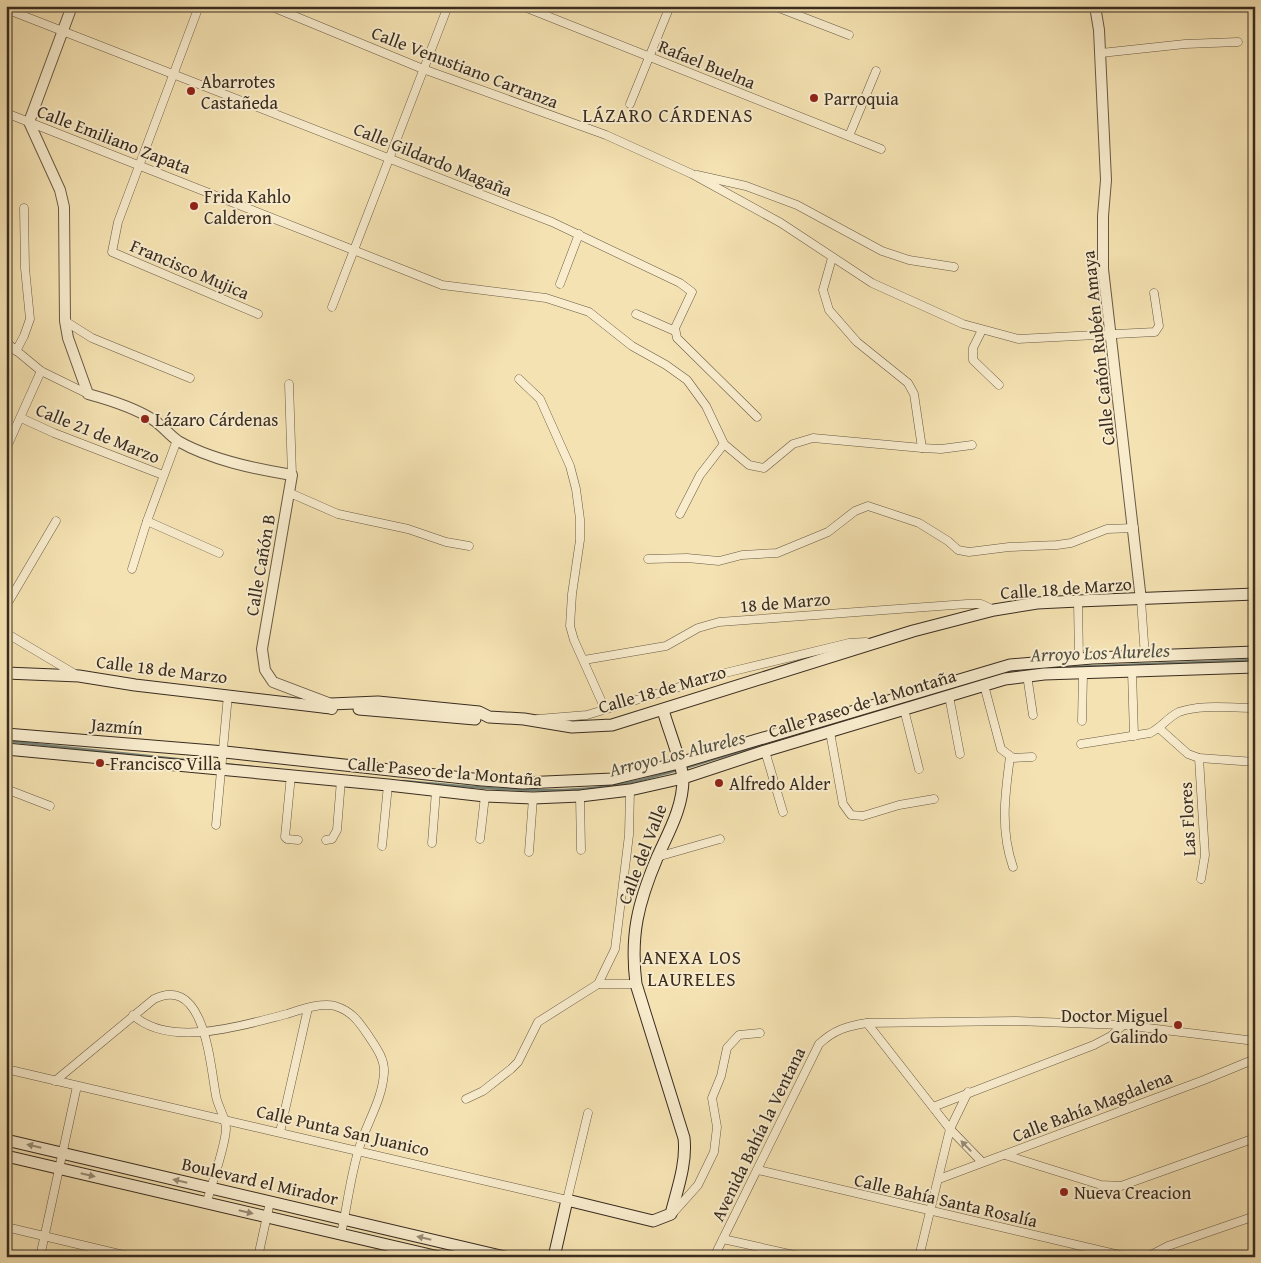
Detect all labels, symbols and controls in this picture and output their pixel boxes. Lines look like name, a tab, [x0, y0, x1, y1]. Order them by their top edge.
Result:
street label: Calle Venustiano Carranza	[368, 19, 563, 115]
street label: Rafael Buelna	[654, 32, 760, 96]
place label: Abarrotes Castañeda	[201, 68, 278, 116]
marker: Abarrotes Castañeda	[185, 85, 197, 97]
place label: Parroquia	[824, 85, 899, 112]
marker: Parroquia	[808, 92, 820, 104]
street label: Calle Emiliano Zapata	[33, 97, 195, 181]
district label: LÁZARO CÁRDENAS	[582, 101, 754, 129]
street label: Calle Gildardo Magaña	[350, 115, 517, 203]
place label: Frida Kahlo Calderon	[204, 183, 291, 231]
marker: Frida Kahlo Calderon	[188, 200, 200, 212]
street label: Francisco Mujica	[126, 232, 254, 306]
street label: Calle Cañón Rubén Amaya	[1074, 249, 1122, 447]
street label: Calle 21 de Marzo	[32, 396, 164, 470]
place label: Lázaro Cárdenas	[155, 406, 278, 433]
marker: Lázaro Cárdenas	[139, 413, 151, 425]
street label: Calle Cañón B	[238, 512, 282, 618]
street label: Calle 18 de Marzo	[999, 570, 1133, 606]
street label: 18 de Marzo	[738, 585, 832, 619]
water label: Arroyo Los Alureles	[1029, 636, 1170, 668]
street label: Calle 18 de Marzo	[95, 648, 229, 690]
street label: Calle 18 de Marzo	[595, 658, 729, 720]
street label: Calle Paseo de la Montaña	[765, 661, 960, 744]
street label: Jazmín	[88, 710, 144, 742]
water label: Arroyo Los Alureles	[605, 722, 748, 784]
street label: Calle Paseo de la Montaña	[347, 749, 544, 793]
place label: Francisco Villa	[110, 750, 222, 777]
marker: Francisco Villa	[94, 757, 106, 769]
place label: Alfredo Alder	[729, 770, 831, 797]
marker: Alfredo Alder	[713, 777, 725, 789]
street label: Las Flores	[1172, 781, 1202, 857]
street label: Calle del Valle	[610, 800, 674, 908]
district label: ANEXA LOS LAURELES	[642, 943, 742, 993]
place label: Doctor Miguel Galindo	[1061, 1002, 1168, 1050]
marker: Doctor Miguel Galindo	[1172, 1019, 1184, 1031]
street label: Avenida Bahía la Ventana	[704, 1042, 812, 1226]
street label: Calle Bahía Magdalena	[1008, 1063, 1176, 1149]
street label: Calle Punta San Juanico	[254, 1097, 432, 1163]
one-way arrow	[960, 1140, 972, 1152]
one-way arrow	[27, 1142, 42, 1150]
street label: Boulevard el Mirador	[179, 1150, 341, 1212]
street label: Calle Bahía Santa Rosalía	[852, 1166, 1041, 1234]
one-way arrow	[80, 1171, 95, 1179]
one-way arrow	[173, 1177, 188, 1185]
place label: Nueva Creacion	[1074, 1179, 1191, 1206]
marker: Nueva Creacion	[1058, 1186, 1070, 1198]
one-way arrow	[239, 1208, 254, 1216]
one-way arrow	[416, 1234, 431, 1242]

